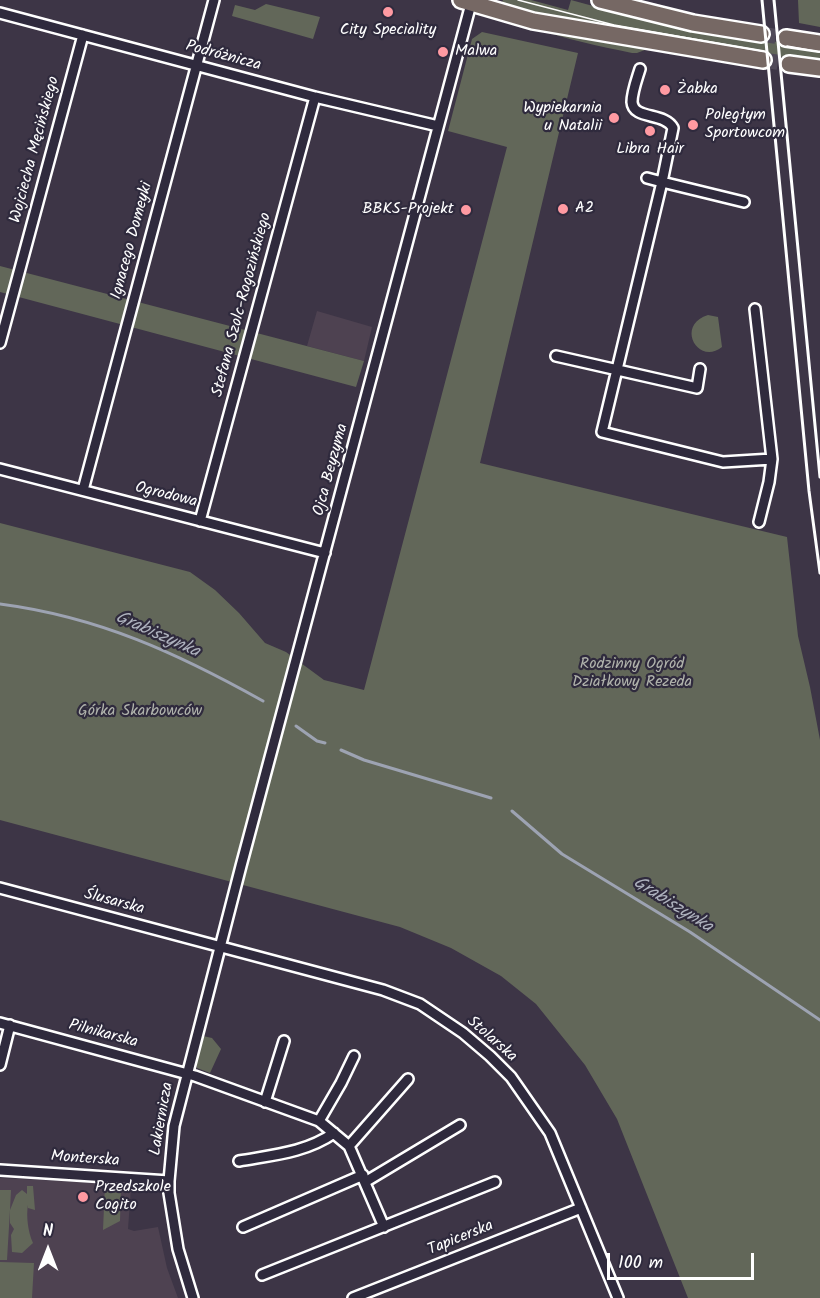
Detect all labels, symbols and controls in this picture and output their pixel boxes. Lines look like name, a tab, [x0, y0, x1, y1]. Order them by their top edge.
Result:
marker: City Speciality	[381, 5, 395, 19]
place label: City Speciality	[340, 21, 436, 41]
street label: Podróżnicza	[183, 38, 263, 76]
place label: Malwa	[455, 42, 497, 62]
marker: Malwa	[436, 45, 450, 59]
street label: Wojciecha Męcińskiego	[7, 75, 65, 225]
place label: Żabka	[677, 80, 718, 100]
marker: Żabka	[658, 83, 672, 97]
place label: Wypiekarnia u Natalii	[523, 99, 602, 137]
place label: Poległym Sportowcom	[705, 106, 785, 144]
marker: Wypiekarnia u Natalii	[607, 111, 621, 125]
marker: Poległym Sportowcom	[686, 118, 700, 132]
marker: Libra Hair	[643, 124, 657, 138]
place label: Libra Hair	[616, 140, 684, 160]
street label: Ignacego Domeyki	[108, 180, 158, 302]
place label: A2	[575, 199, 594, 219]
place label: BBKS-Projekt	[362, 200, 454, 220]
marker: A2	[556, 202, 570, 216]
marker: BBKS-Projekt	[459, 203, 473, 217]
street label: Stefana Szolc-Rogozińskiego	[209, 211, 277, 399]
street label: Ojca Beyzyma	[310, 422, 354, 518]
street label: Ogrodowa	[133, 479, 199, 513]
water label: Grabiszynka	[112, 608, 202, 664]
park label: Rodzinny Ogród Działkowy Rezeda	[572, 655, 692, 693]
park label: Górka Skarbowców	[78, 702, 202, 722]
water label: Grabiszynka	[628, 873, 716, 939]
street label: Ślusarska	[82, 886, 146, 920]
street label: Stolarska	[462, 1013, 520, 1067]
street label: Pilnikarska	[66, 1017, 140, 1053]
street label: Lakiernicza	[147, 1081, 179, 1157]
street label: Monterska	[50, 1148, 120, 1172]
place label: Przedszkole Cogito	[95, 1178, 171, 1216]
marker: Przedszkole Cogito	[76, 1190, 90, 1204]
street label: Tapicerska	[425, 1217, 497, 1261]
text: N	[43, 1219, 53, 1244]
north arrow	[18, 1220, 78, 1280]
scale bar	[610, 1241, 757, 1279]
text: 100 m	[618, 1249, 663, 1278]

